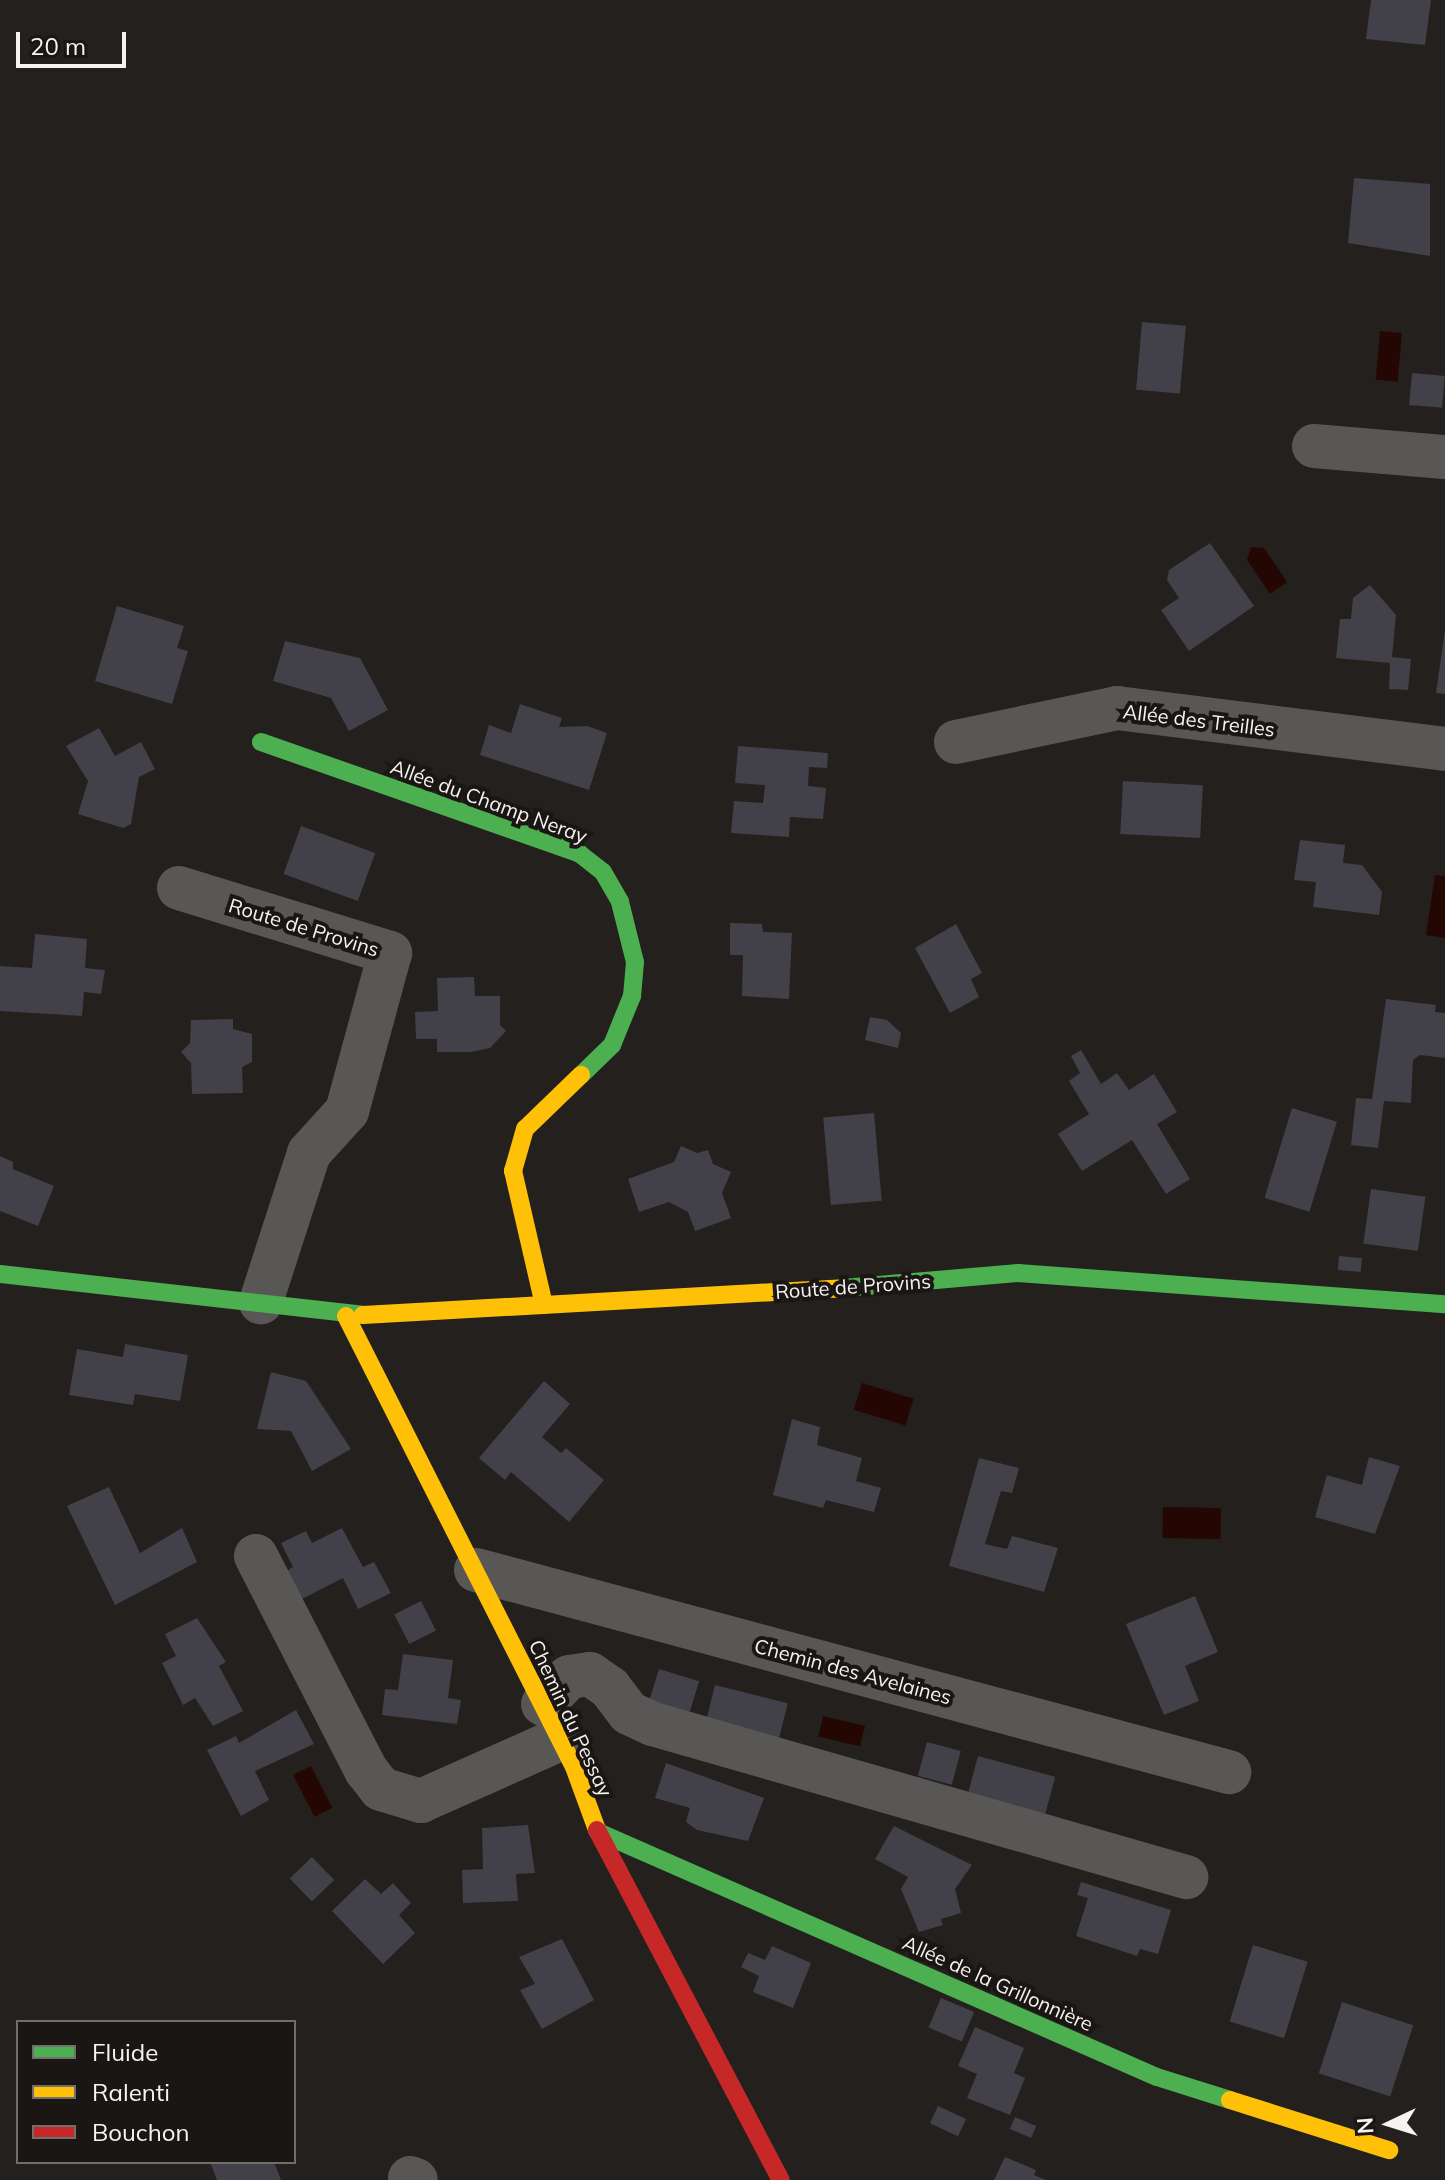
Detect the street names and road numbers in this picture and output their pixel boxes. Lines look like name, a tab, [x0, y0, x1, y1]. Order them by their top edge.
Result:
street label: Allée des Treilles	[1122, 699, 1276, 741]
street label: Allée du Champ Neray	[387, 754, 591, 848]
street label: Route de Provins	[226, 893, 382, 961]
street label: Route de Provins	[774, 1269, 932, 1303]
street label: Chemin des Avelaines	[752, 1633, 954, 1709]
street label: Chemin du Pessay	[524, 1636, 618, 1800]
street label: Allée de la Grillonnière	[899, 1930, 1097, 2036]

